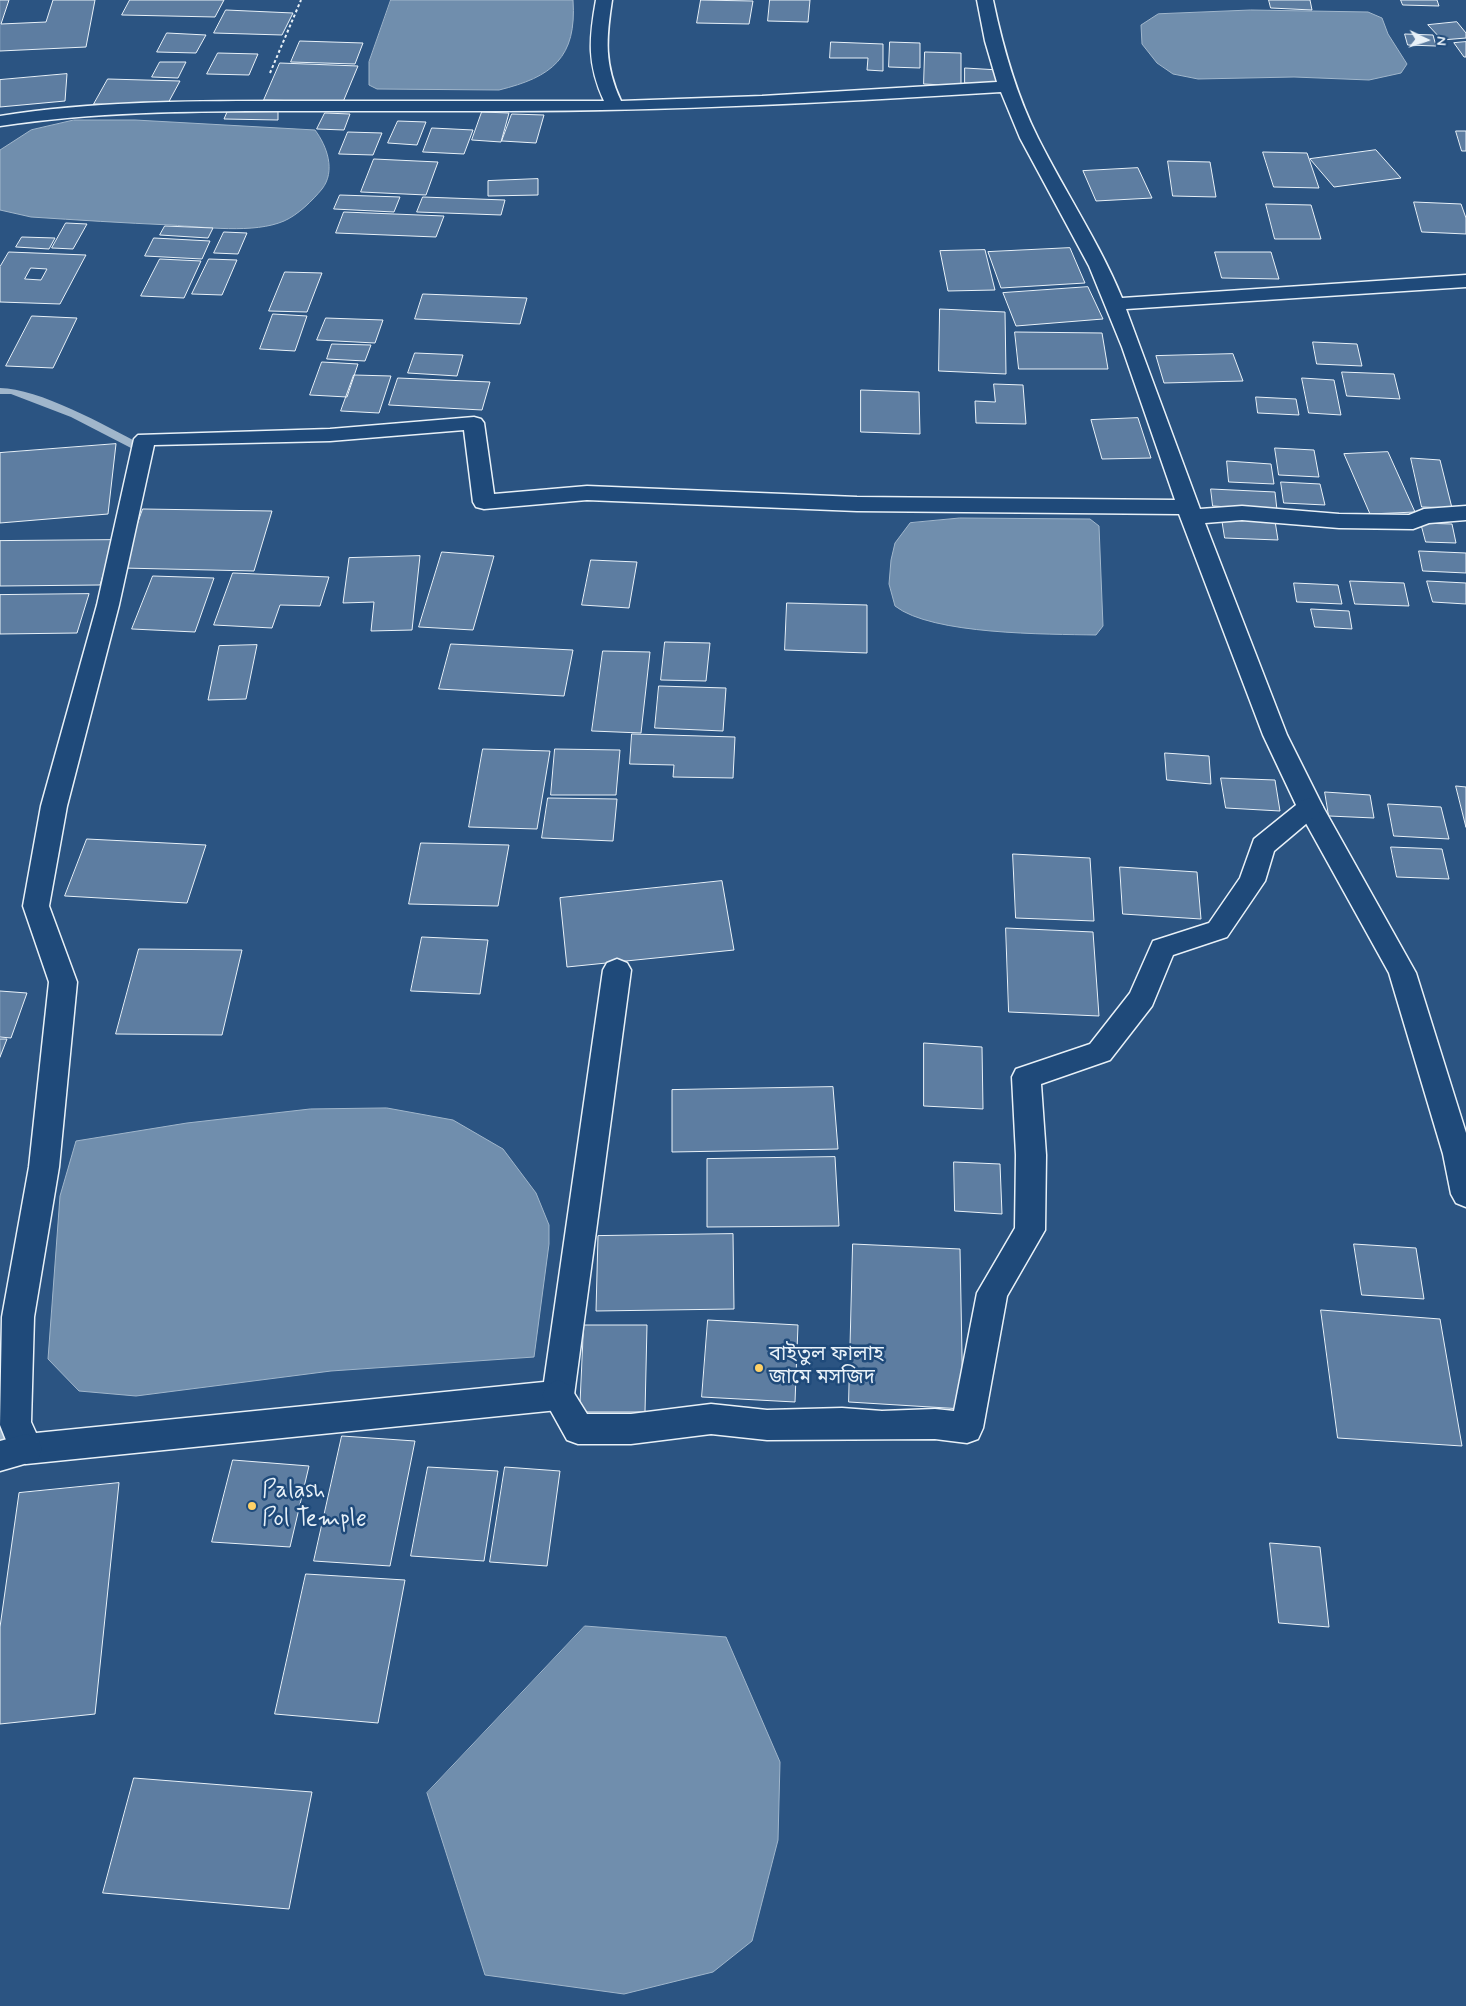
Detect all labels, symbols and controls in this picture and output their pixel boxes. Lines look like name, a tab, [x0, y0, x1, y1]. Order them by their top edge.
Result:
north arrow	[1401, 15, 1451, 65]
text: N	[1432, 36, 1450, 46]
place label: বাইতুল ফালাহ জামে মসজিদ	[769, 1344, 884, 1391]
marker: বাইতুল ফালাহ জামে মসজিদ	[753, 1362, 765, 1374]
place label: Palash Pol Temple	[262, 1478, 367, 1534]
marker: Palash Pol Temple	[246, 1500, 258, 1512]

